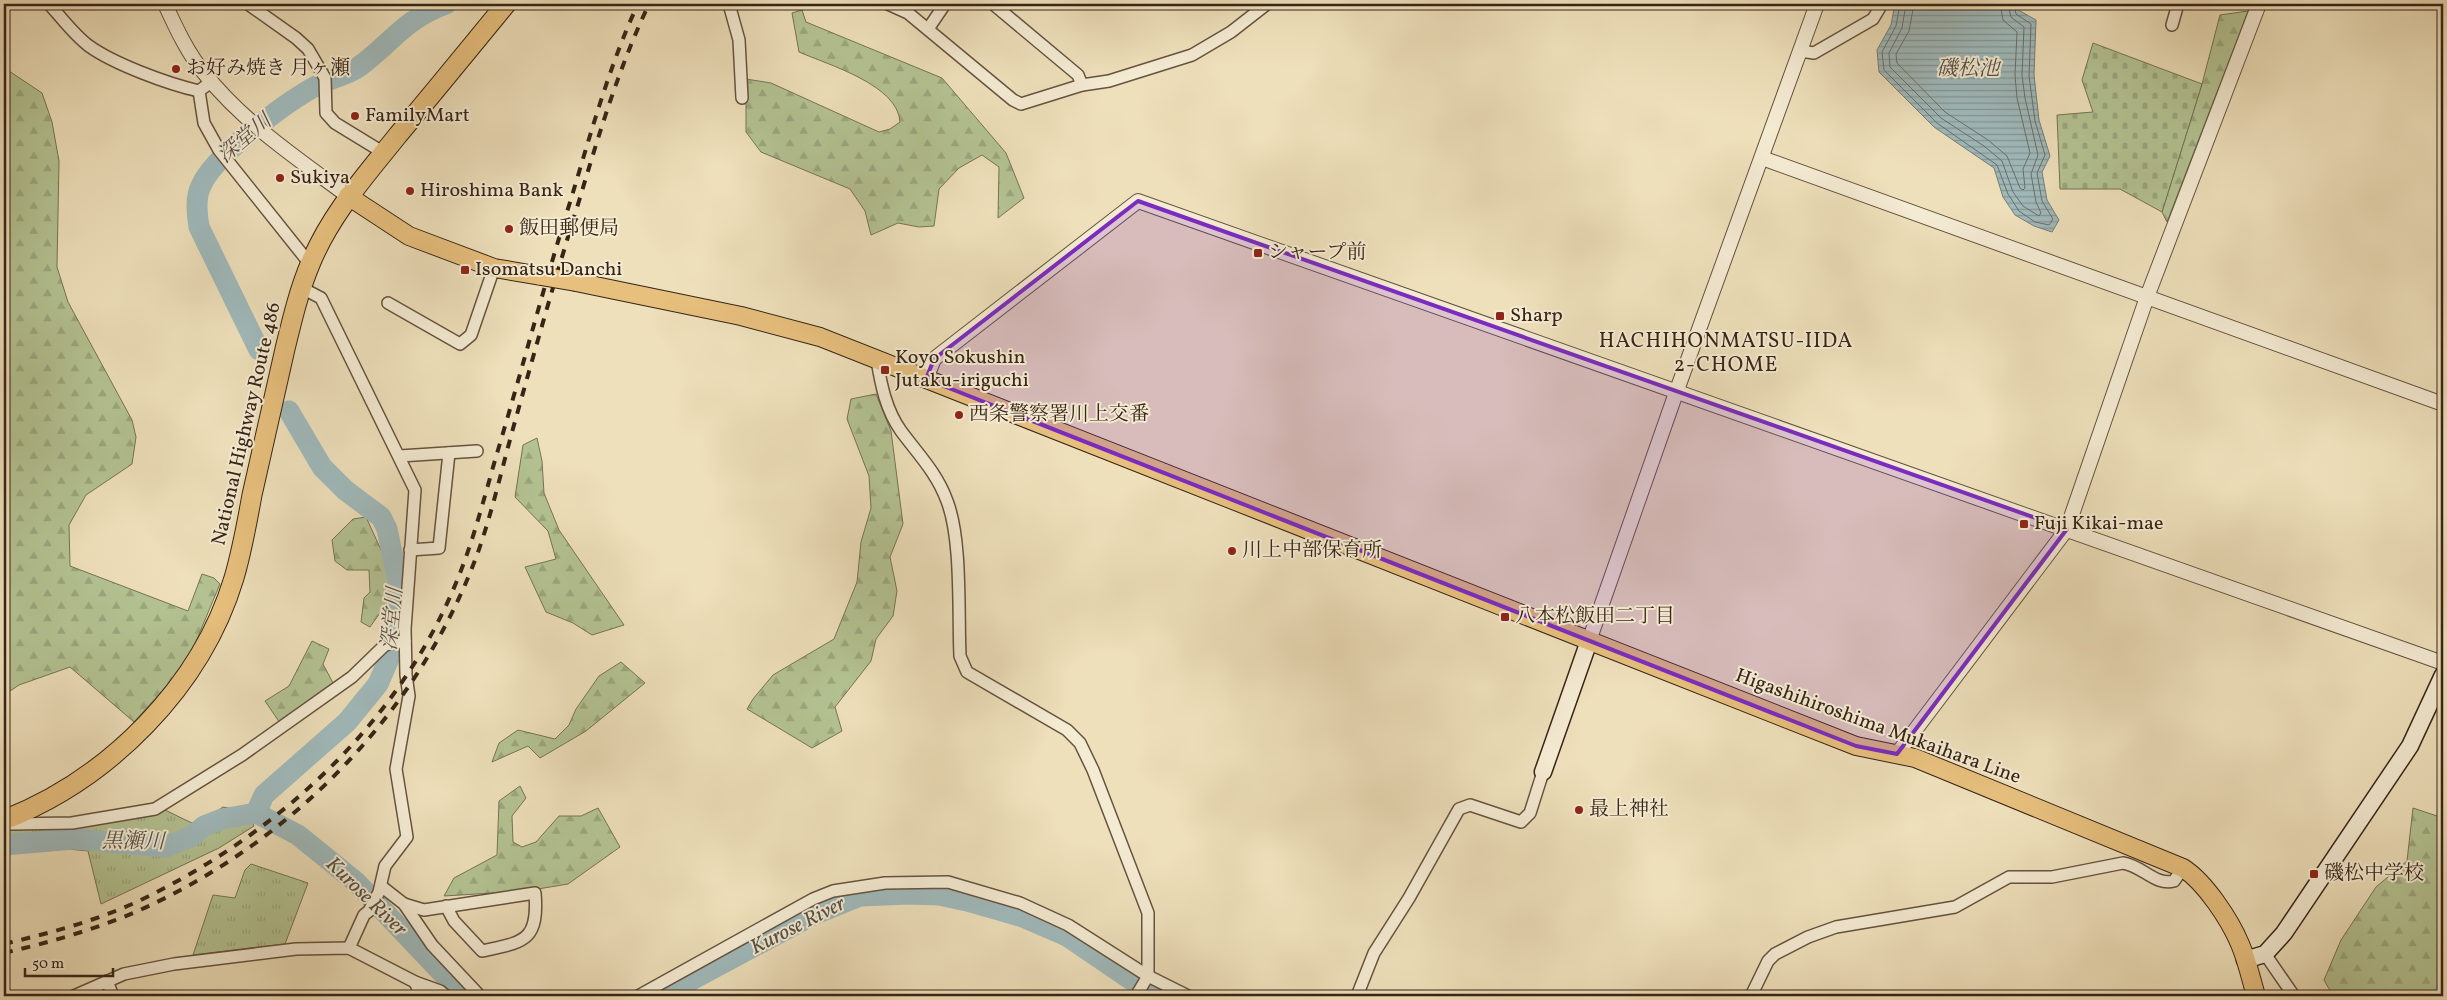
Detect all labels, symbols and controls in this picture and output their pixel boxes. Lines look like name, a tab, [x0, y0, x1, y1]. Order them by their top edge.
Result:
place label: お好み焼き 月ヶ瀬	[186, 55, 350, 83]
water label: 磯松池	[1937, 55, 2001, 84]
marker: お好み焼き 月ヶ瀬	[170, 63, 182, 75]
place label: FamilyMart	[365, 102, 470, 130]
water label: 深堂川	[212, 106, 280, 170]
marker: FamilyMart	[349, 110, 361, 122]
place label: Sukiya	[290, 164, 350, 192]
marker: Sukiya	[274, 172, 286, 184]
place label: Hiroshima Bank	[420, 177, 564, 205]
marker: Hiroshima Bank	[404, 185, 416, 197]
place label: 飯田郵便局	[519, 215, 619, 243]
marker: 飯田郵便局	[503, 223, 515, 235]
place label: シャープ前	[1268, 239, 1367, 267]
marker: シャープ前	[1252, 247, 1264, 259]
place label: Isomatsu Danchi	[475, 256, 622, 284]
marker: Isomatsu Danchi	[459, 264, 471, 276]
street label: National Highway Route 486	[205, 300, 289, 548]
place label: Sharp	[1510, 302, 1563, 330]
marker: Sharp	[1494, 310, 1506, 322]
district label: HACHIHONMATSU-IIDA 2-CHOME	[1599, 327, 1853, 380]
place label: Koyo Sokushin Jutaku-iriguchi	[895, 344, 1029, 395]
marker: Koyo Sokushin Jutaku-iriguchi	[879, 364, 891, 376]
place label: 西条警察署川上交番	[969, 401, 1149, 429]
marker: 西条警察署川上交番	[953, 409, 965, 421]
place label: Fuji Kikai-mae	[2034, 510, 2164, 538]
marker: Fuji Kikai-mae	[2018, 518, 2030, 530]
place label: 川上中部保育所	[1242, 537, 1382, 565]
marker: 川上中部保育所	[1226, 545, 1238, 557]
water label: 深堂川	[375, 584, 411, 652]
place label: 八本松飯田二丁目	[1515, 603, 1675, 631]
marker: 八本松飯田二丁目	[1499, 611, 1511, 623]
street label: Higashihiroshima Mukaihara Line	[1731, 662, 2025, 792]
place label: 最上神社	[1589, 796, 1669, 824]
marker: 最上神社	[1573, 804, 1585, 816]
water label: 黒瀬川	[101, 827, 167, 857]
water label: Kurose River	[319, 851, 413, 943]
place label: 磯松中学校	[2324, 860, 2424, 888]
marker: 磯松中学校	[2308, 868, 2320, 880]
water label: Kurose River	[745, 890, 851, 962]
scale bar	[25, 945, 112, 977]
text: 50 m	[32, 954, 64, 975]

